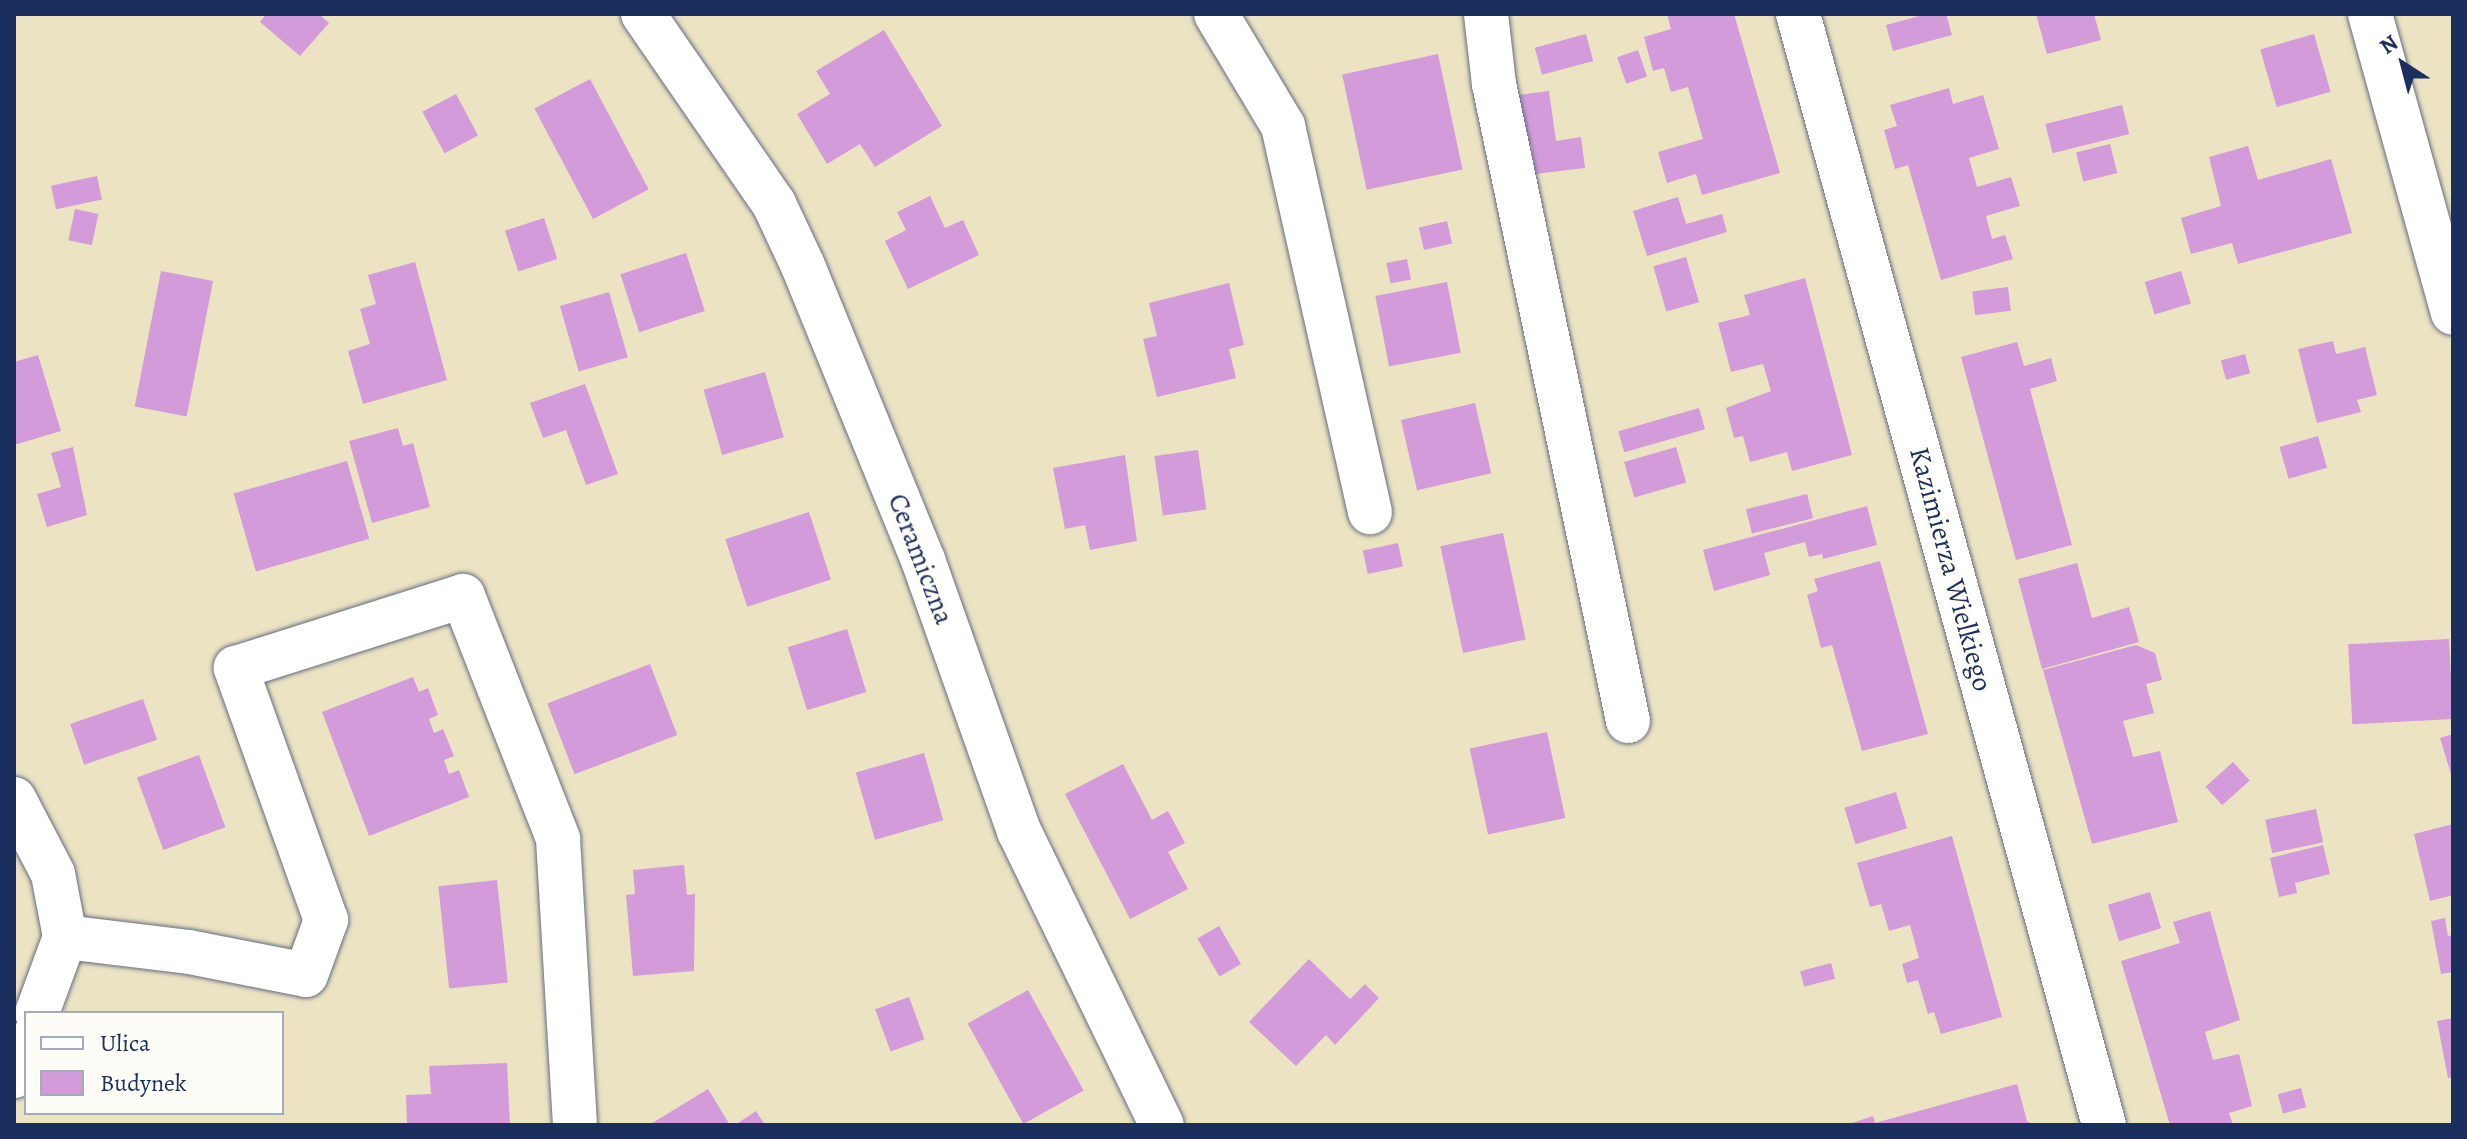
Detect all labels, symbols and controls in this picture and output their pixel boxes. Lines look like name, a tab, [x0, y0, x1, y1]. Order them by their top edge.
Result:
north arrow	[2363, 24, 2443, 104]
text: N	[2374, 28, 2404, 61]
street label: Kazimierza Wielkiego	[1902, 443, 2000, 695]
street label: Ceramiczna	[881, 489, 961, 629]
legend	[24, 1011, 284, 1115]
text: Ulica	[100, 1027, 150, 1059]
text: Budynek	[100, 1067, 187, 1099]

